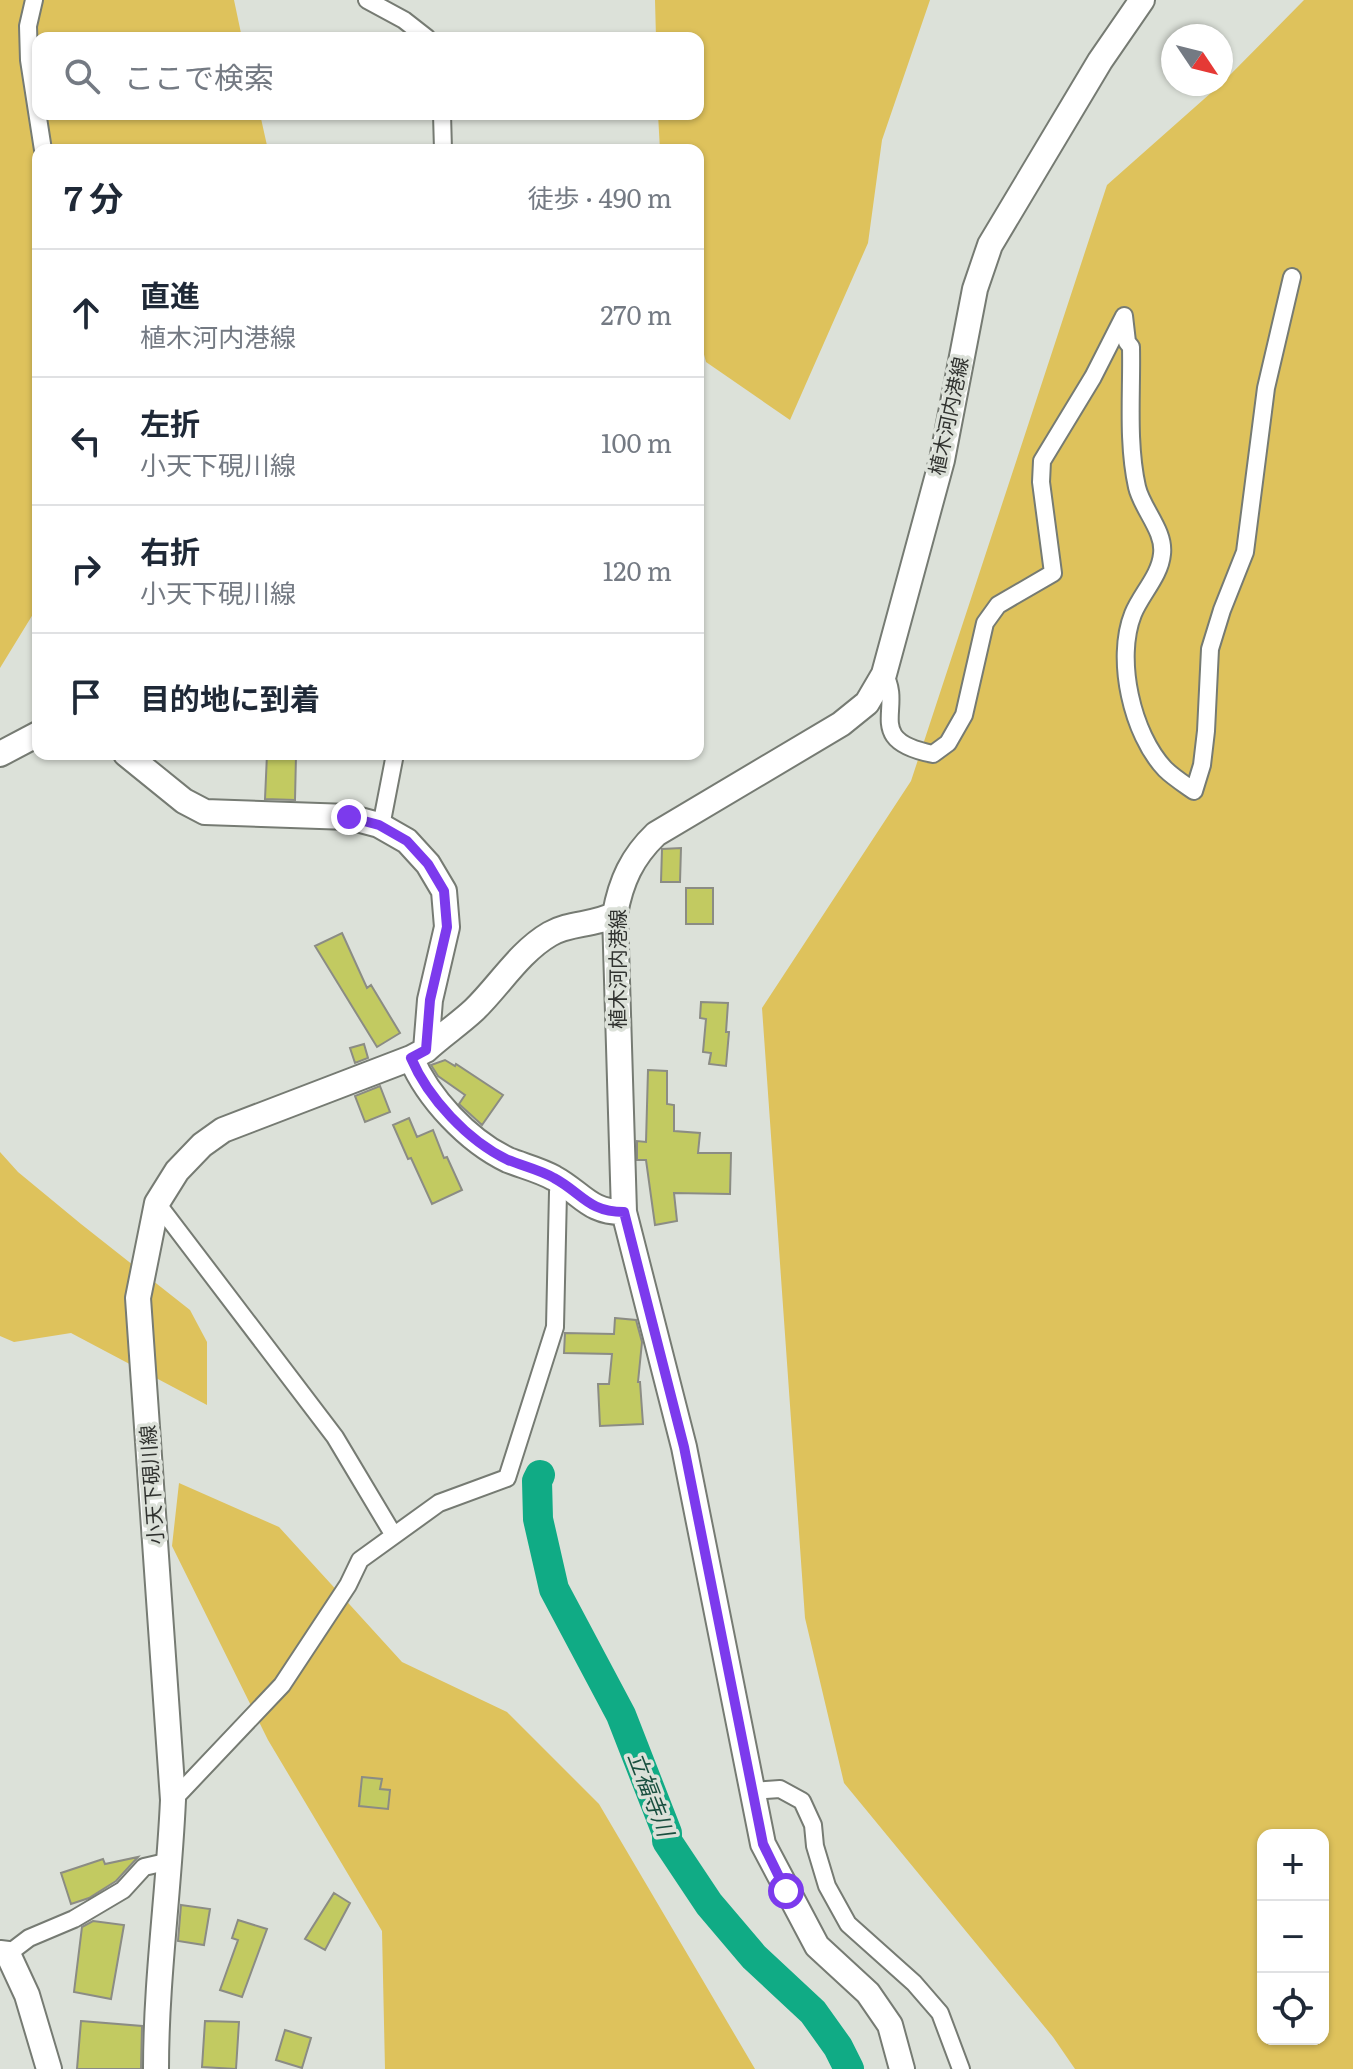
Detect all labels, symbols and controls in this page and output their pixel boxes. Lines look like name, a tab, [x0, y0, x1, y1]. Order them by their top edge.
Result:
north arrow	[1161, 24, 1233, 96]
search box	[32, 32, 704, 120]
icon: search	[60, 54, 104, 98]
text: ここで検索	[124, 54, 274, 98]
text: 7 分	[64, 171, 123, 221]
text: 徒歩 · 490 m	[528, 177, 672, 216]
text: 直進	[140, 272, 200, 316]
icon: ahead	[64, 291, 108, 335]
text: 270 m	[600, 294, 672, 333]
text: 植木河内港線	[140, 316, 296, 355]
street label: 植木河内港線	[920, 354, 974, 477]
text: 左折	[140, 400, 200, 444]
icon: left	[64, 419, 108, 463]
text: 100 m	[601, 422, 672, 461]
text: 小天下硯川線	[140, 444, 296, 483]
text: 右折	[140, 528, 200, 572]
icon: right	[64, 547, 108, 591]
text: 120 m	[603, 550, 672, 589]
text: 小天下硯川線	[140, 572, 296, 611]
icon: arrive	[64, 675, 108, 719]
text: 目的地に到着	[140, 675, 320, 719]
route end	[331, 799, 367, 835]
street label: 植木河内港線	[601, 909, 631, 1029]
street label: 小天下硯川線	[131, 1424, 169, 1546]
water label: 立福寺川	[621, 1746, 684, 1842]
map controls	[1257, 1829, 1329, 2045]
button: +	[1257, 1829, 1329, 1901]
route start	[768, 1873, 804, 1909]
button: −	[1257, 1901, 1329, 1973]
button: locate	[1257, 1973, 1329, 2045]

